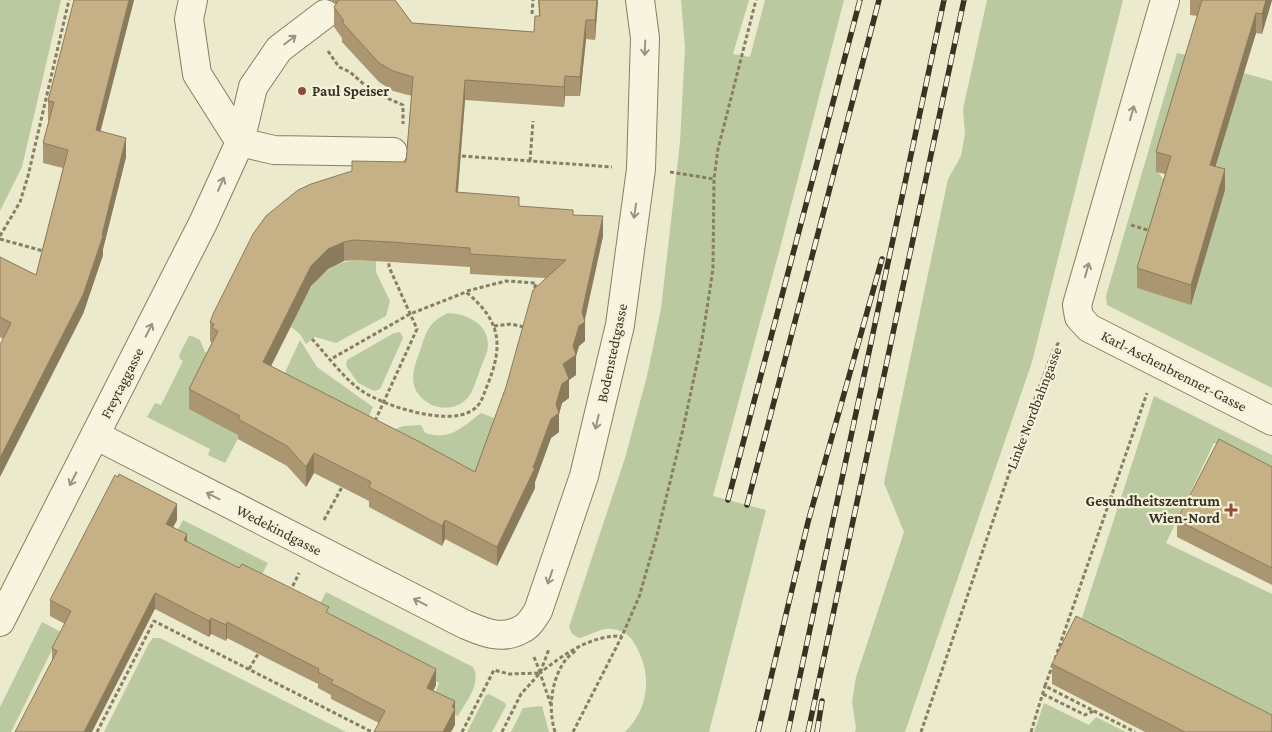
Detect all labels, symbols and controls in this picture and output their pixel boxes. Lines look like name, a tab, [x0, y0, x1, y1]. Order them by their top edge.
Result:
one-way arrow	[283, 35, 296, 46]
one-way arrow	[640, 40, 650, 56]
place label: Paul Speiser	[312, 83, 389, 99]
marker: Paul Speiser	[296, 85, 308, 97]
one-way arrow	[1127, 106, 1137, 122]
one-way arrow	[216, 177, 226, 192]
one-way arrow	[630, 202, 640, 218]
one-way arrow	[1083, 262, 1093, 278]
street label: Bodenstedtgasse	[594, 302, 631, 404]
one-way arrow	[144, 322, 154, 337]
street label: Karl-Aschenbrenner-Gasse	[1099, 327, 1250, 415]
street label: Linke Nordbahngasse	[1003, 344, 1066, 472]
street label: Freytaggasse	[97, 345, 148, 422]
one-way arrow	[592, 413, 601, 429]
one-way arrow	[68, 471, 77, 486]
one-way arrow	[206, 491, 221, 500]
place label: Gesundheitszentrum Wien-Nord	[1086, 493, 1221, 526]
street label: Wedekindgasse	[233, 502, 325, 559]
marker: Gesundheitszentrum Wien-Nord	[1224, 503, 1238, 517]
one-way arrow	[545, 569, 554, 584]
one-way arrow	[413, 597, 428, 606]

